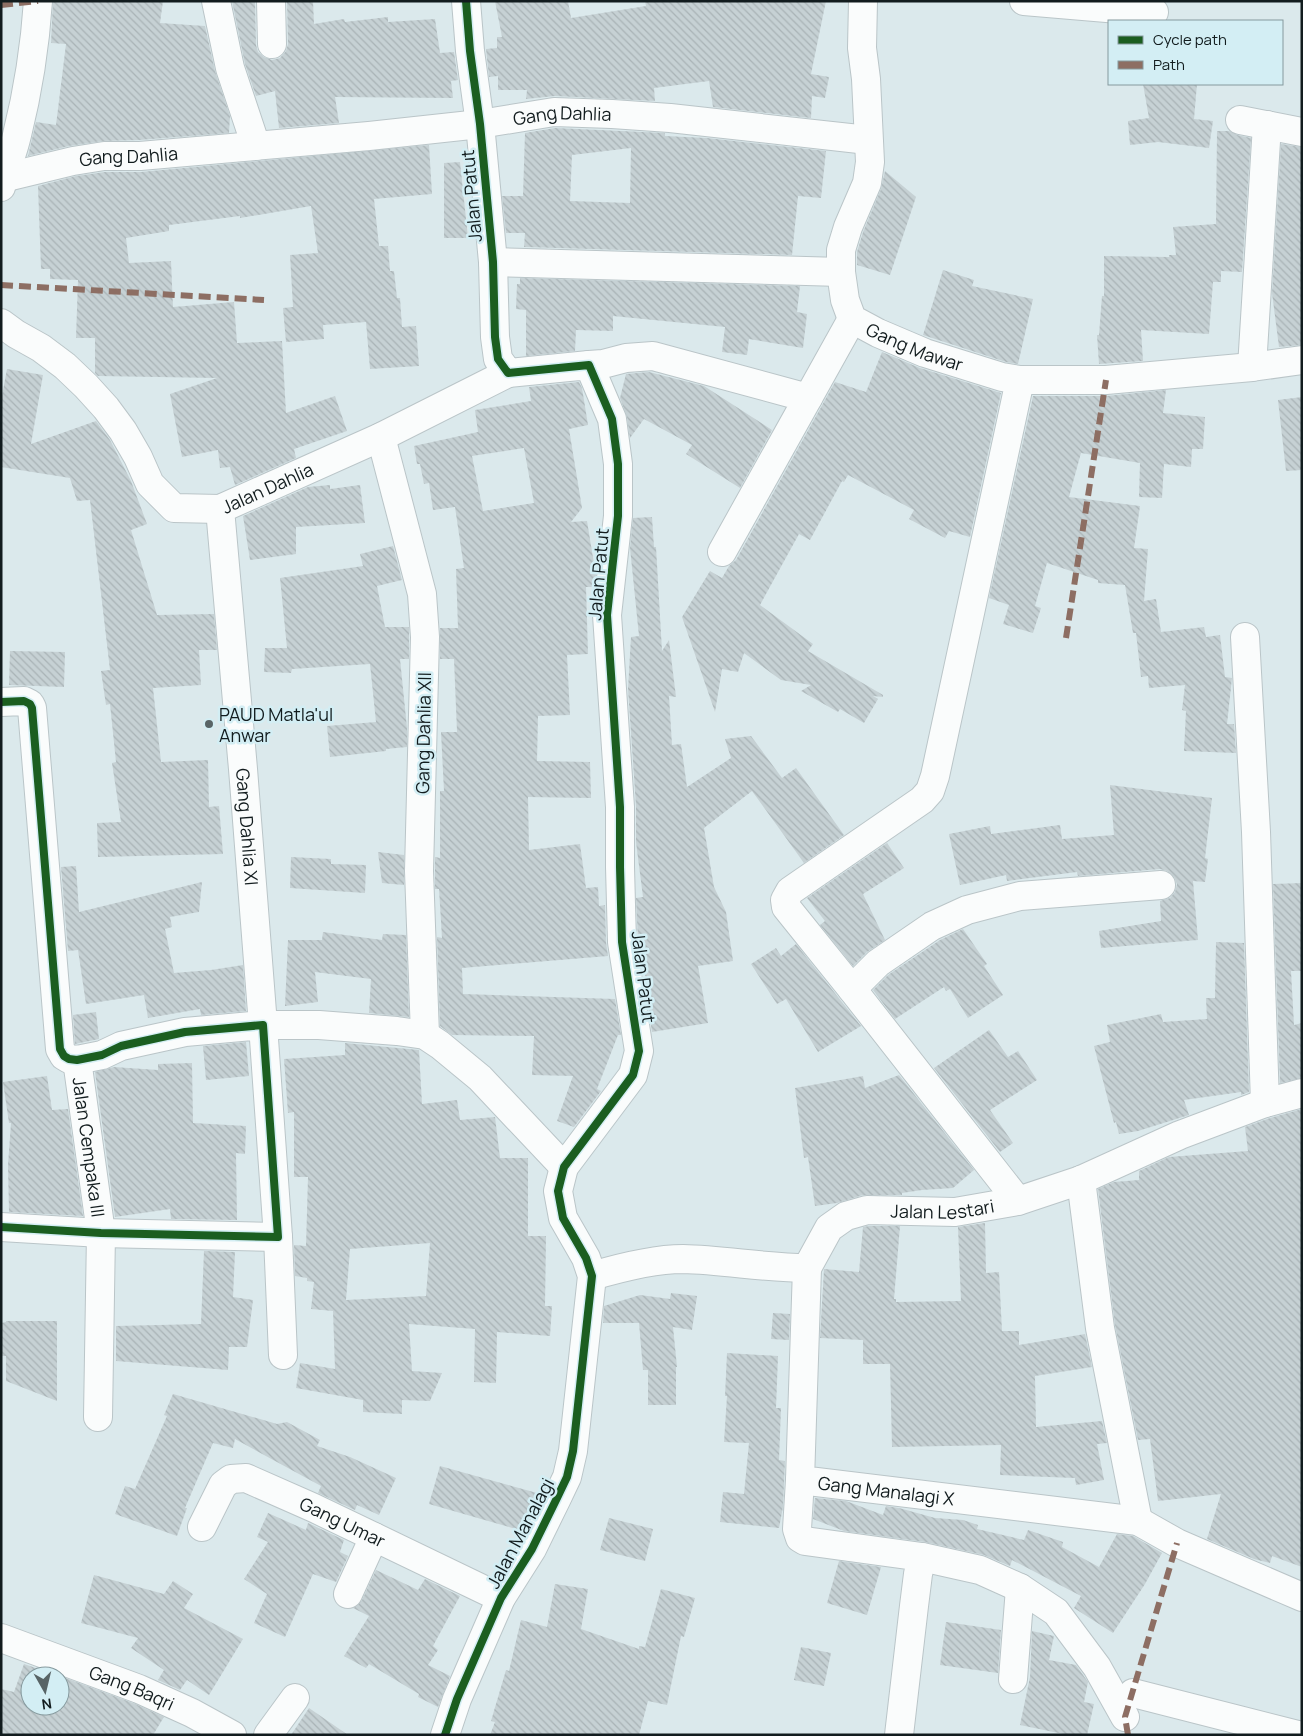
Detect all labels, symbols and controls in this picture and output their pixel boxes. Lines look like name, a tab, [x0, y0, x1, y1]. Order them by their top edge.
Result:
legend	[1108, 20, 1283, 85]
text: Cycle path	[1153, 29, 1227, 50]
text: Path	[1153, 54, 1185, 75]
street label: Gang Dahlia	[511, 100, 612, 130]
street label: Gang Dahlia	[78, 141, 179, 172]
street label: Jalan Patut	[455, 149, 487, 243]
street label: Gang Mawar	[862, 317, 967, 376]
street label: Jalan Dahlia	[218, 457, 317, 519]
street label: Jalan Patut	[582, 527, 614, 621]
street label: Gang Dahlia XII	[410, 672, 436, 794]
place label: PAUD Matla'ul Anwar	[219, 702, 333, 747]
marker: PAUD Matla'ul Anwar	[203, 718, 215, 730]
street label: Gang Dahlia XI	[231, 767, 264, 886]
street label: Jalan Patut	[626, 930, 662, 1024]
street label: Jalan Cempaka III	[68, 1076, 111, 1219]
street label: Jalan Lestari	[890, 1193, 996, 1224]
street label: Gang Manalagi X	[817, 1470, 956, 1511]
street label: Jalan Manalagi	[481, 1474, 559, 1592]
street label: Gang Umar	[296, 1491, 390, 1553]
street label: Gang Baqri	[86, 1660, 178, 1716]
north arrow	[20, 1666, 70, 1716]
text: N	[41, 1694, 53, 1714]

